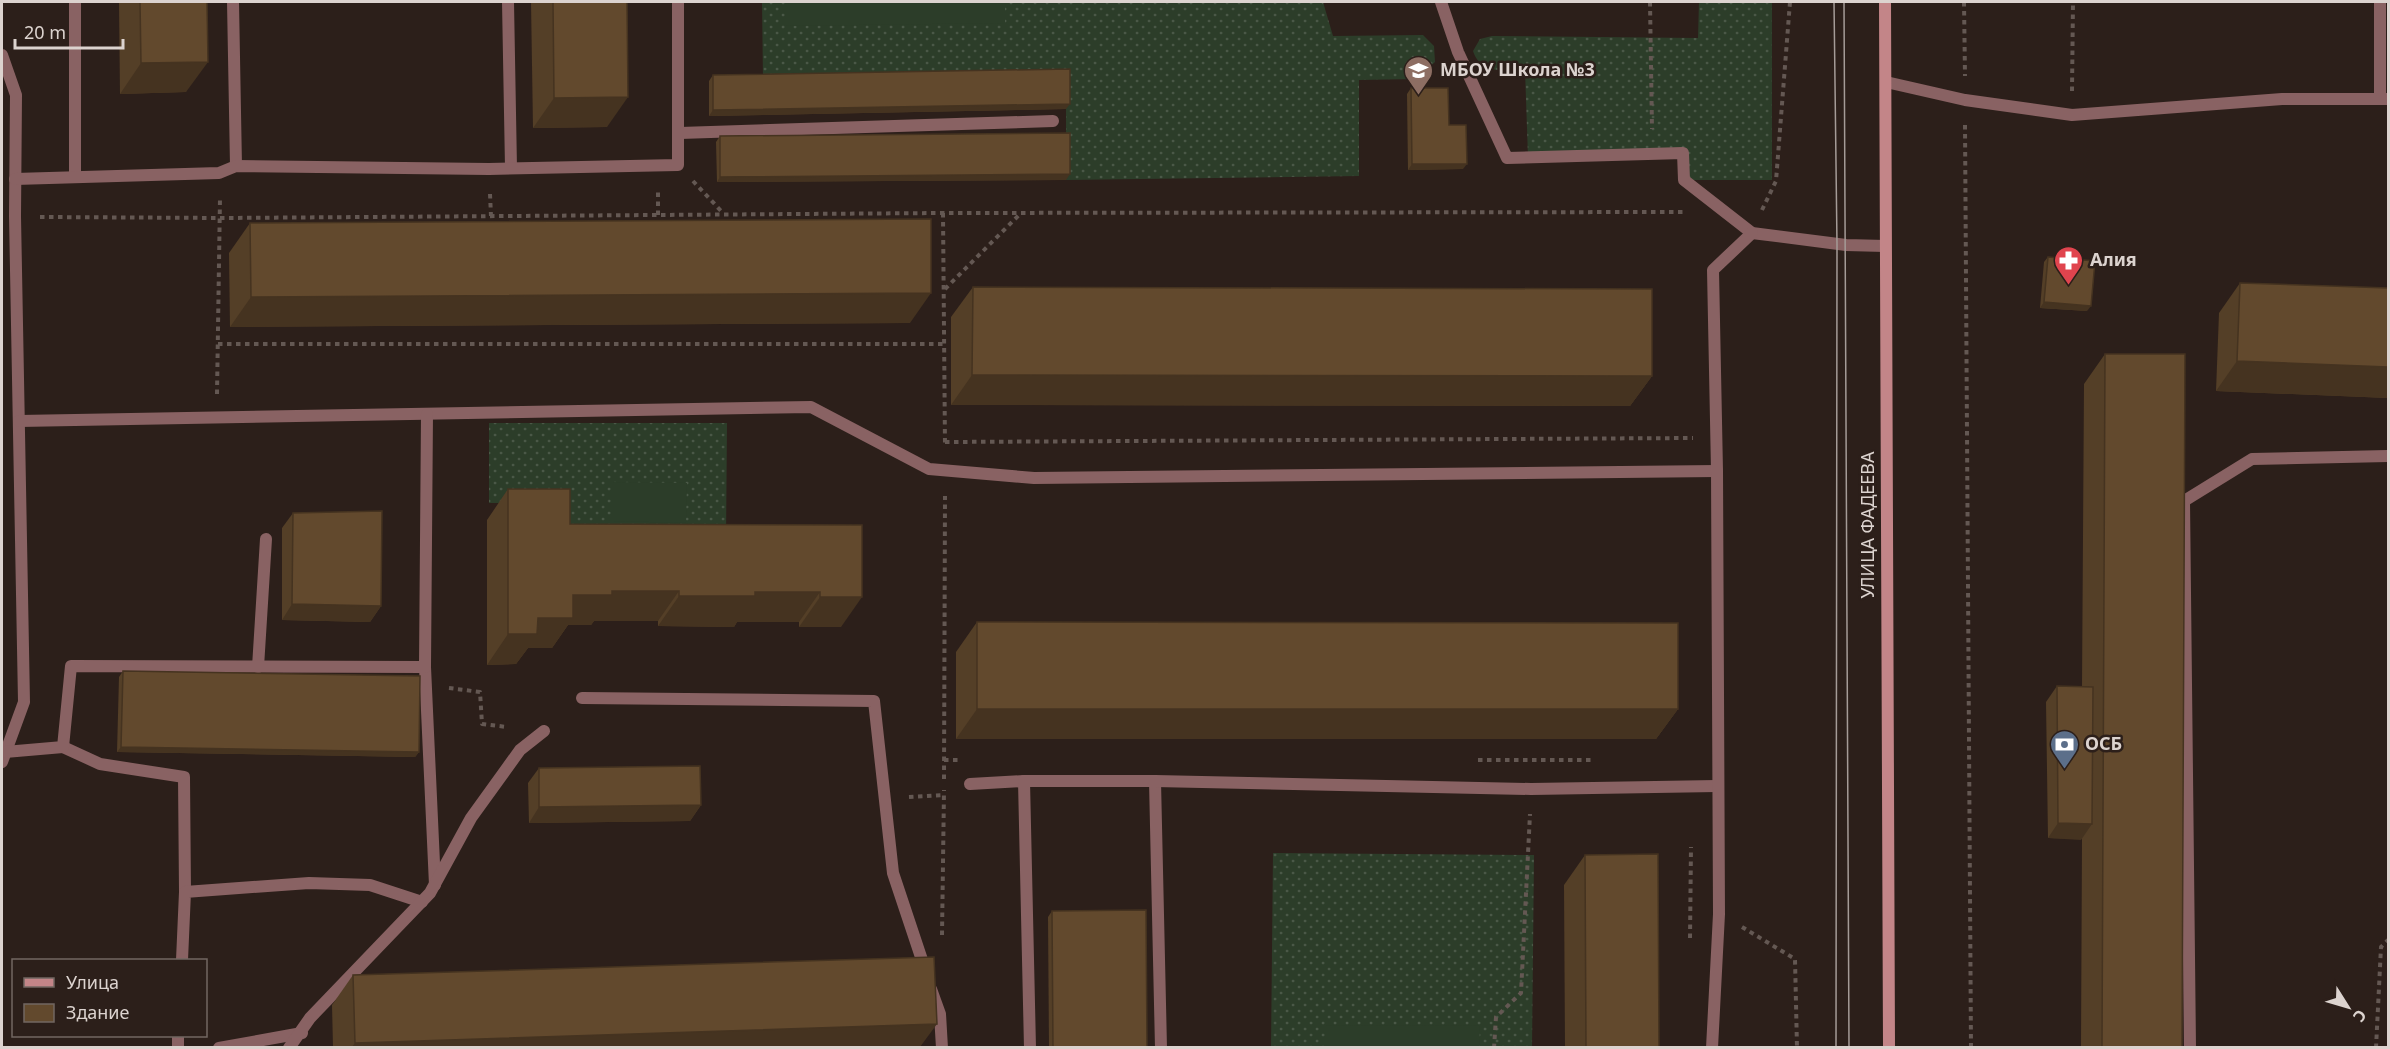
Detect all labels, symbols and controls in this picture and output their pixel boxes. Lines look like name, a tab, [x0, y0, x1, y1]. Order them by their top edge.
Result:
scale bar	[15, 12, 123, 50]
text: 20 m	[24, 20, 66, 44]
school or university icon: МБОУ Школа №3	[1403, 54, 1435, 96]
place label: МБОУ Школа №3	[1440, 57, 1595, 81]
pharmacy icon: Алия	[2053, 244, 2085, 286]
place label: Алия	[2090, 247, 2137, 271]
street label: УЛИЦА ФАДЕЕВА	[1855, 451, 1879, 599]
bank icon: ОСБ	[2048, 728, 2080, 770]
place label: ОСБ	[2085, 731, 2122, 755]
legend	[12, 959, 207, 1037]
text: Улица	[66, 970, 119, 994]
north arrow	[2318, 977, 2378, 1037]
text: Здание	[66, 1000, 130, 1024]
text: С	[2348, 1005, 2372, 1027]

